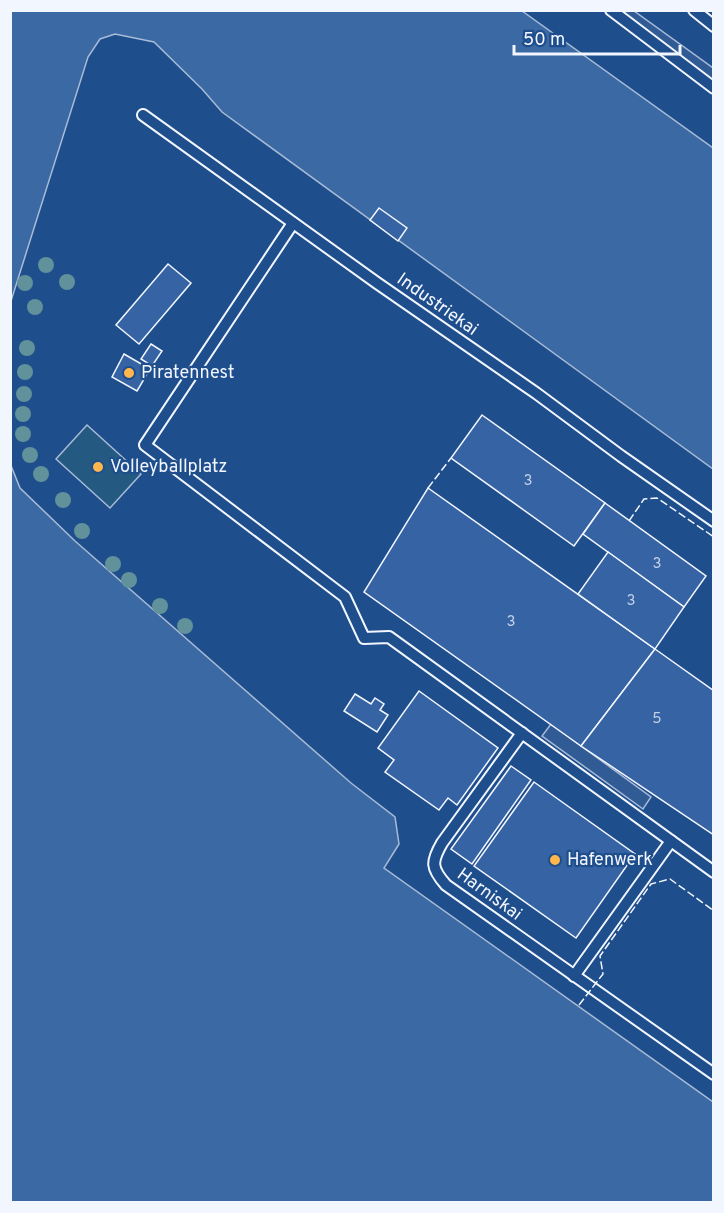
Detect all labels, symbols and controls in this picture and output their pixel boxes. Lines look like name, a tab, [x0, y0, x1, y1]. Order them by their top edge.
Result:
scale bar	[514, 18, 680, 56]
text: 50 m	[523, 29, 565, 52]
street label: Industriekai	[392, 269, 482, 341]
place label: Piratennest	[141, 362, 235, 385]
marker: Piratennest	[122, 366, 136, 380]
place label: Volleyballplatz	[110, 456, 227, 479]
marker: Volleyballplatz	[91, 460, 105, 474]
house number: 3	[523, 472, 533, 491]
house number: 3	[652, 555, 662, 574]
house number: 3	[626, 592, 636, 611]
house number: 3	[506, 613, 516, 632]
house number: 5	[652, 710, 662, 729]
place label: Hafenwerk	[567, 849, 653, 872]
marker: Hafenwerk	[548, 853, 562, 867]
street label: Harniskai	[452, 864, 526, 926]

